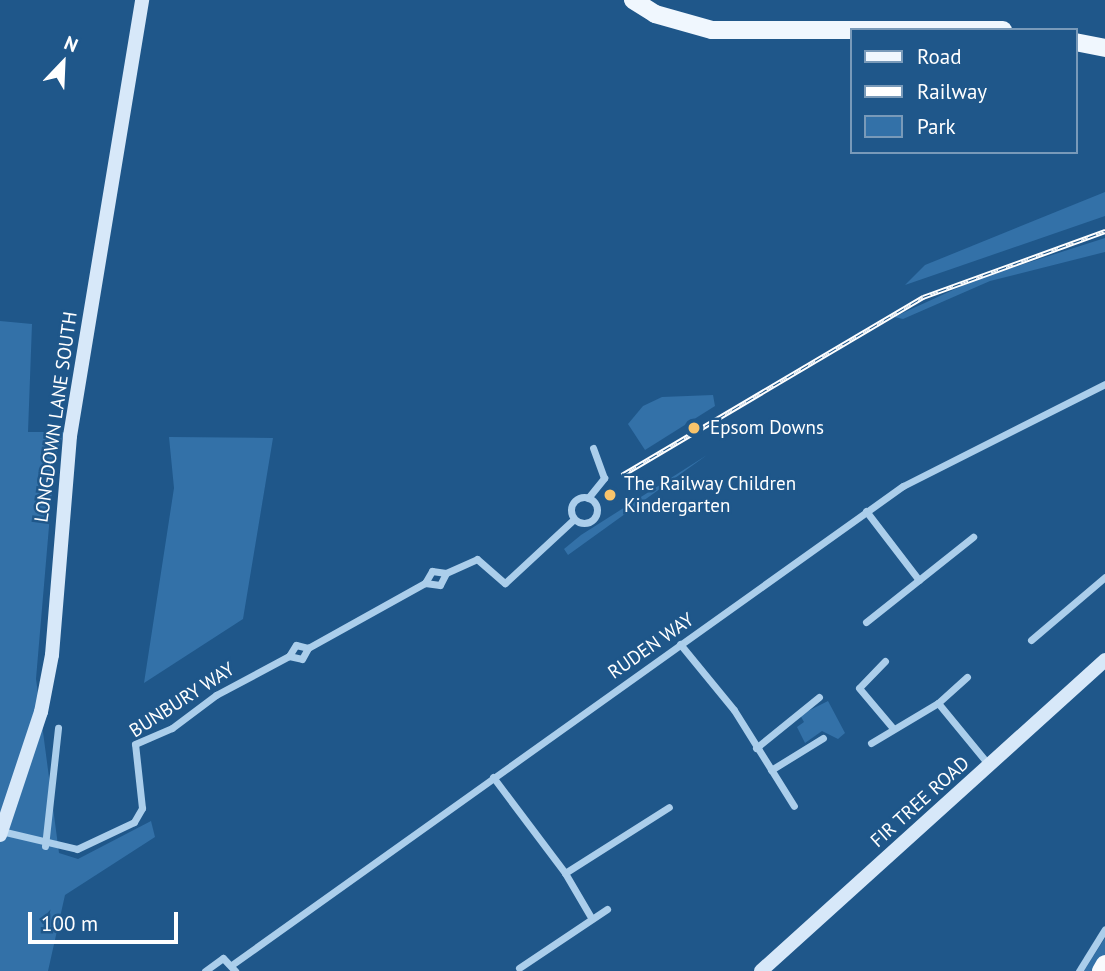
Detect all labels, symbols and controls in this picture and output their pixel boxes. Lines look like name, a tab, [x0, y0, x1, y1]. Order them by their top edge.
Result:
north arrow	[28, 28, 98, 98]
legend	[850, 28, 1077, 154]
text: N	[61, 30, 82, 57]
text: Road	[917, 43, 961, 70]
text: Railway	[917, 78, 987, 105]
text: Park	[917, 113, 956, 140]
street label: LONGDOWN LANE SOUTH	[30, 310, 82, 524]
place label: Epsom Downs	[710, 417, 824, 439]
marker: Epsom Downs	[684, 418, 704, 438]
place label: The Railway Children Kindergarten	[624, 473, 797, 517]
marker: The Railway Children Kindergarten	[602, 487, 618, 503]
street label: RUDEN WAY	[604, 608, 698, 684]
street label: BUNBURY WAY	[125, 657, 239, 743]
street label: FIR TREE ROAD	[866, 752, 974, 852]
scale bar	[32, 898, 182, 942]
text: 100 m	[41, 910, 98, 937]

